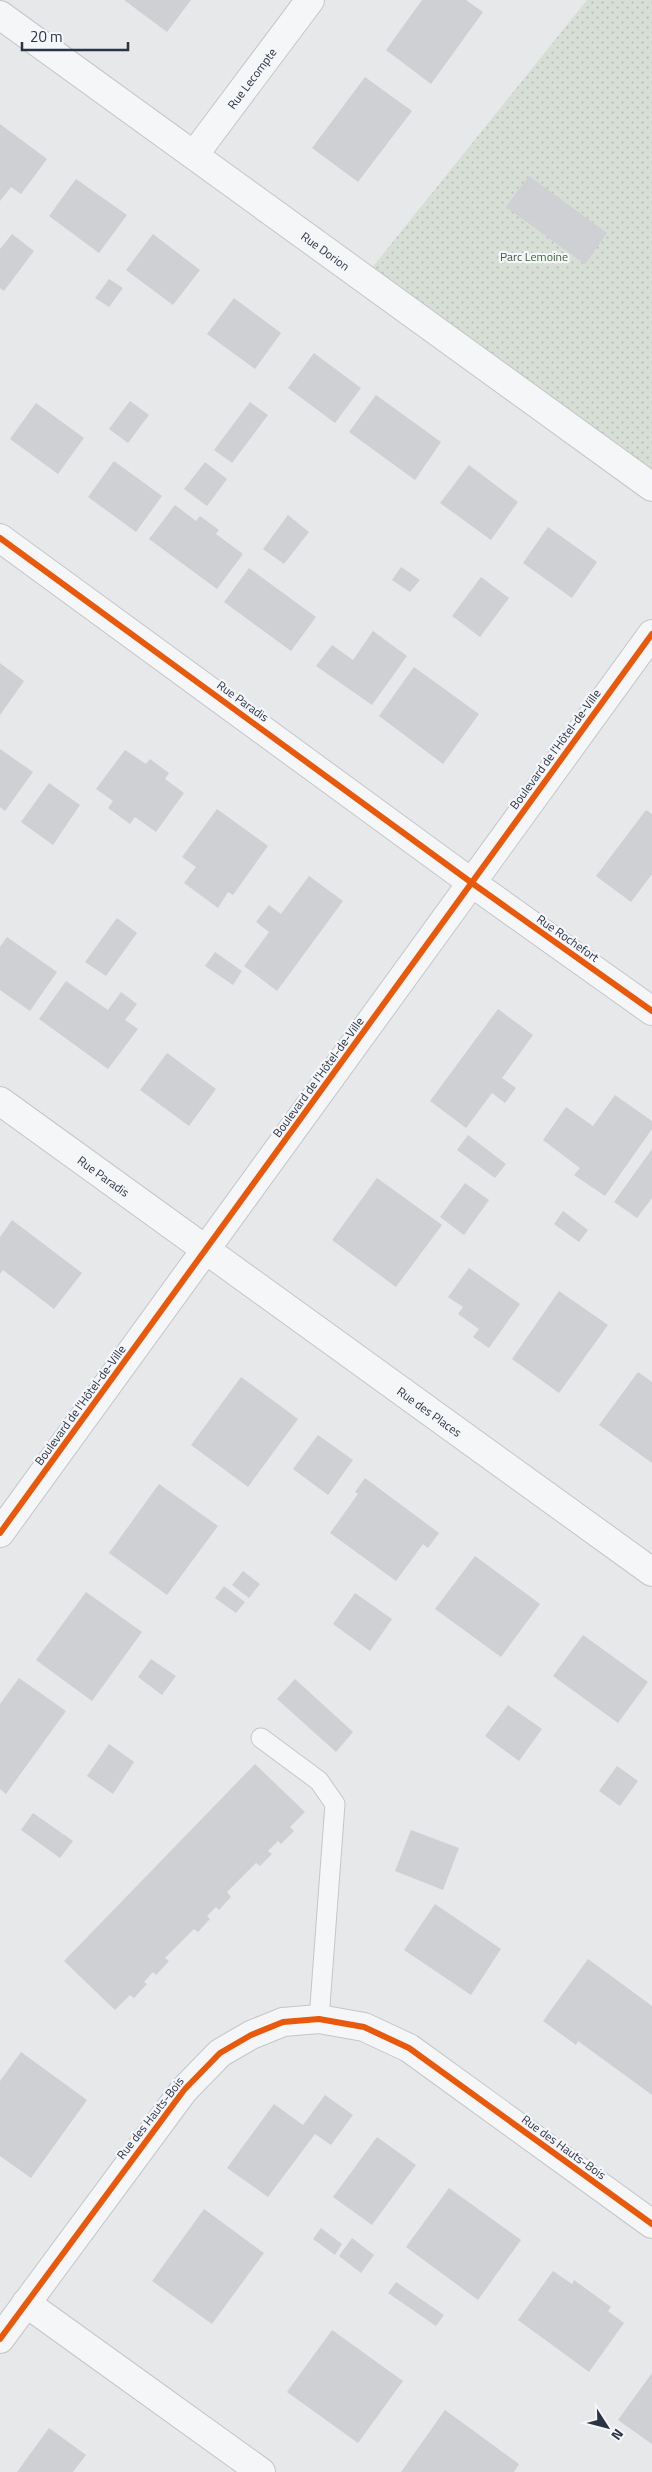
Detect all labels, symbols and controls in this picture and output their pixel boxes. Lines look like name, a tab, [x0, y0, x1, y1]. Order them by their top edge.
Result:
scale bar	[22, 20, 129, 52]
text: 20 m	[30, 25, 63, 48]
street label: Rue Lecompte	[222, 43, 281, 113]
street label: Rue Dorion	[297, 227, 354, 275]
park label: Parc Lemoine	[500, 247, 568, 266]
street label: Rue Paradis	[213, 676, 273, 727]
street label: Boulevard de l'Hôtel-de-Ville	[505, 685, 605, 813]
street label: Rue Rochefort	[533, 909, 604, 967]
street label: Boulevard de l'Hôtel-de-Ville	[268, 1013, 368, 1141]
street label: Rue Paradis	[74, 1151, 134, 1202]
street label: Boulevard de l'Hôtel-de-Ville	[30, 1341, 130, 1469]
street label: Rue des Places	[393, 1381, 466, 1442]
street label: Rue des Hauts-Bois	[112, 2072, 189, 2163]
street label: Rue des Hauts-Bois	[518, 2110, 611, 2184]
north arrow	[582, 2402, 632, 2452]
text: N	[607, 2425, 629, 2445]

